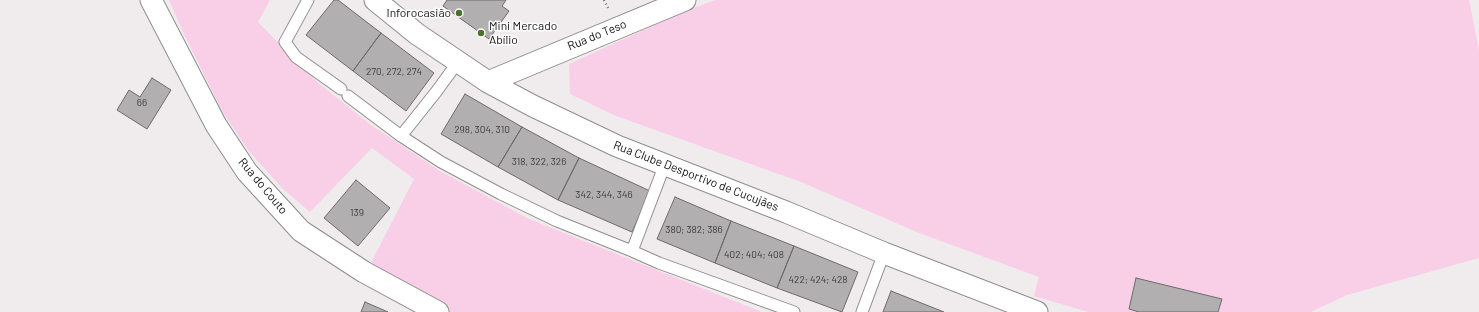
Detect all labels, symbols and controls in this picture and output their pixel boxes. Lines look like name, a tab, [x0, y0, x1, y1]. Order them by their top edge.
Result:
place label: Inforocasião	[387, 6, 451, 20]
marker: Inforocasião	[454, 8, 464, 18]
street label: Rua do Teso	[565, 17, 629, 53]
place label: Mini Mercado Abílio	[489, 19, 557, 47]
marker: Mini Mercado Abílio	[476, 28, 486, 38]
house number: 270, 272, 274	[366, 66, 422, 78]
house number: 66	[137, 97, 147, 109]
house number: 298, 304, 310	[454, 124, 510, 136]
street label: Rua Clube Desportivo de Cucujães	[611, 138, 781, 214]
street label: Rua do Couto	[235, 155, 291, 217]
house number: 318, 322, 326	[512, 156, 566, 168]
house number: 342, 344, 346	[575, 189, 633, 201]
house number: 139	[350, 207, 364, 219]
house number: 380; 382; 386	[665, 224, 723, 236]
house number: 402; 404; 408	[724, 249, 784, 261]
house number: 422; 424; 428	[789, 274, 847, 286]

